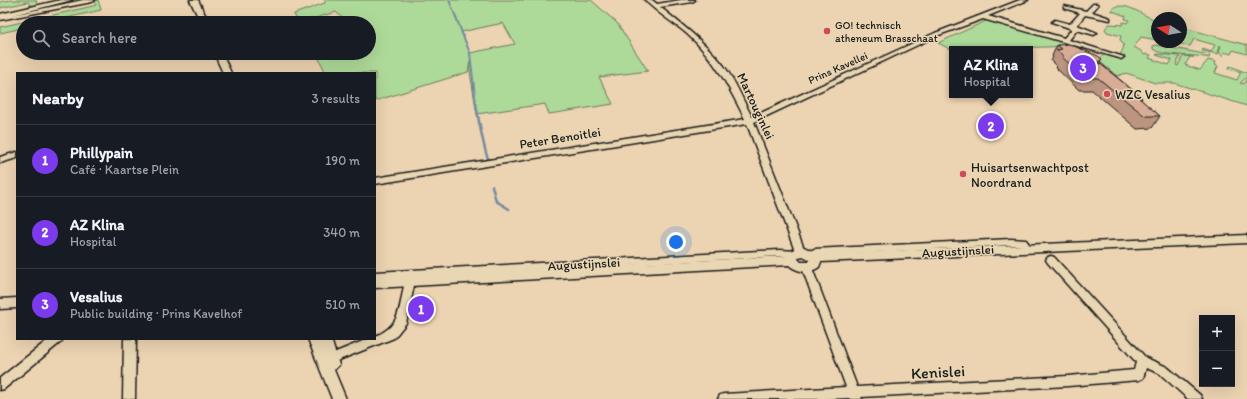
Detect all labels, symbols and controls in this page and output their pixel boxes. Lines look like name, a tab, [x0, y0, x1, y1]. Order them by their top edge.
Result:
north arrow	[1151, 12, 1187, 48]
search box	[16, 16, 376, 60]
place label: GO! technisch atheneum Brasschaat	[835, 19, 938, 45]
marker: GO! technisch atheneum Brasschaat	[822, 26, 832, 36]
icon: search	[30, 27, 52, 49]
text: Search here	[62, 29, 137, 47]
popup	[949, 46, 1033, 98]
street label: Prins Kavellei	[806, 49, 870, 87]
pin: 3	[1070, 53, 1096, 83]
text: AZ Klina	[964, 56, 1018, 74]
street label: Martouginlei	[734, 70, 778, 142]
text: Hospital	[964, 74, 1010, 89]
place label: WZC Vesalius	[1115, 87, 1190, 102]
text: Nearby	[32, 88, 84, 108]
marker: WZC Vesalius	[1102, 89, 1112, 99]
text: 3 results	[311, 91, 360, 106]
pin: 2	[978, 111, 1004, 141]
street label: Peter Benoitlei	[518, 124, 602, 152]
text: Phillypain	[70, 144, 133, 162]
text: 1	[42, 153, 48, 168]
text: 190 m	[325, 153, 360, 168]
place label: Huisartsenwachtpost Noordrand	[971, 160, 1089, 190]
text: Café · Kaartse Plein	[70, 162, 179, 177]
marker: Huisartsenwachtpost Noordrand	[958, 169, 968, 179]
text: AZ Klina	[70, 216, 124, 234]
text: 2	[42, 225, 48, 240]
text: 340 m	[323, 225, 360, 240]
your location	[666, 232, 686, 252]
text: Hospital	[70, 234, 117, 249]
street label: Augustijnslei	[921, 242, 995, 260]
street label: Augustijnslei	[547, 255, 621, 273]
text: Vesalius	[70, 288, 123, 306]
pin: 1	[408, 294, 434, 324]
text: 3	[41, 297, 49, 312]
text: 510 m	[325, 297, 360, 312]
text: Public building · Prins Kavelhof	[70, 306, 242, 321]
map controls	[1199, 315, 1235, 387]
button: +	[1199, 315, 1235, 351]
button: −	[1199, 351, 1235, 387]
street label: Kenislei	[910, 361, 966, 383]

